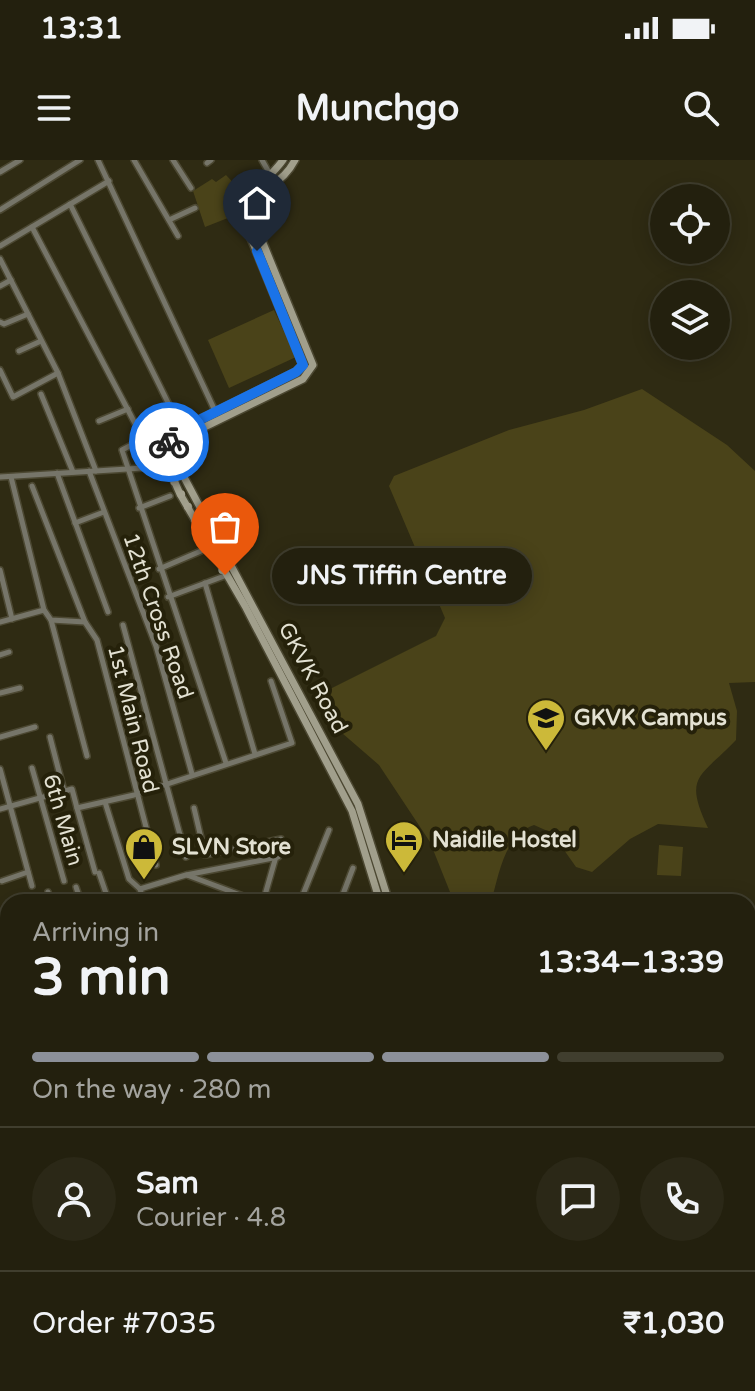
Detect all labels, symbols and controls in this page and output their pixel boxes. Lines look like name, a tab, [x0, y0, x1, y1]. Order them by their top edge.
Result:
text: 13:31	[40, 10, 123, 47]
icon: menu	[32, 86, 76, 130]
icon: search	[679, 86, 723, 130]
text: Munchgo	[296, 87, 459, 130]
pin	[223, 169, 291, 251]
icon: home	[235, 181, 279, 225]
map controls	[650, 184, 730, 360]
button: locate	[650, 184, 730, 264]
button: layers	[650, 280, 730, 360]
courier	[129, 402, 209, 482]
icon: bike	[147, 420, 191, 464]
pin	[191, 493, 259, 575]
icon: bag	[203, 505, 247, 549]
street label: 12th Cross Road	[117, 530, 199, 702]
callout: JNS Tiffin Centre	[273, 547, 533, 603]
text: JNS Tiffin Centre	[297, 560, 507, 591]
street label: GKVK Road	[273, 618, 353, 738]
street label: 1st Main Road	[102, 642, 164, 796]
school or university icon: GKVK Campus	[525, 697, 567, 752]
place label: GKVK Campus	[574, 705, 727, 731]
street label: 6th Main	[38, 771, 88, 869]
hotel icon: Naidile Hostel	[383, 819, 425, 874]
shop icon: SLVN Store	[123, 826, 165, 881]
place label: Naidile Hostel	[432, 827, 577, 853]
place label: SLVN Store	[172, 834, 291, 860]
text: Arriving in	[32, 917, 159, 948]
text: 13:34–13:39	[537, 944, 724, 981]
text: 3 min	[32, 946, 171, 1009]
text: On the way · 280 m	[32, 1074, 271, 1105]
button: person	[32, 1157, 116, 1241]
button: chat	[536, 1157, 620, 1241]
button: phone	[640, 1157, 724, 1241]
text: Sam	[136, 1165, 199, 1202]
text: Courier · 4.8	[136, 1202, 286, 1233]
text: Order #7035	[32, 1305, 216, 1342]
text: ₹1,030	[623, 1305, 724, 1342]

